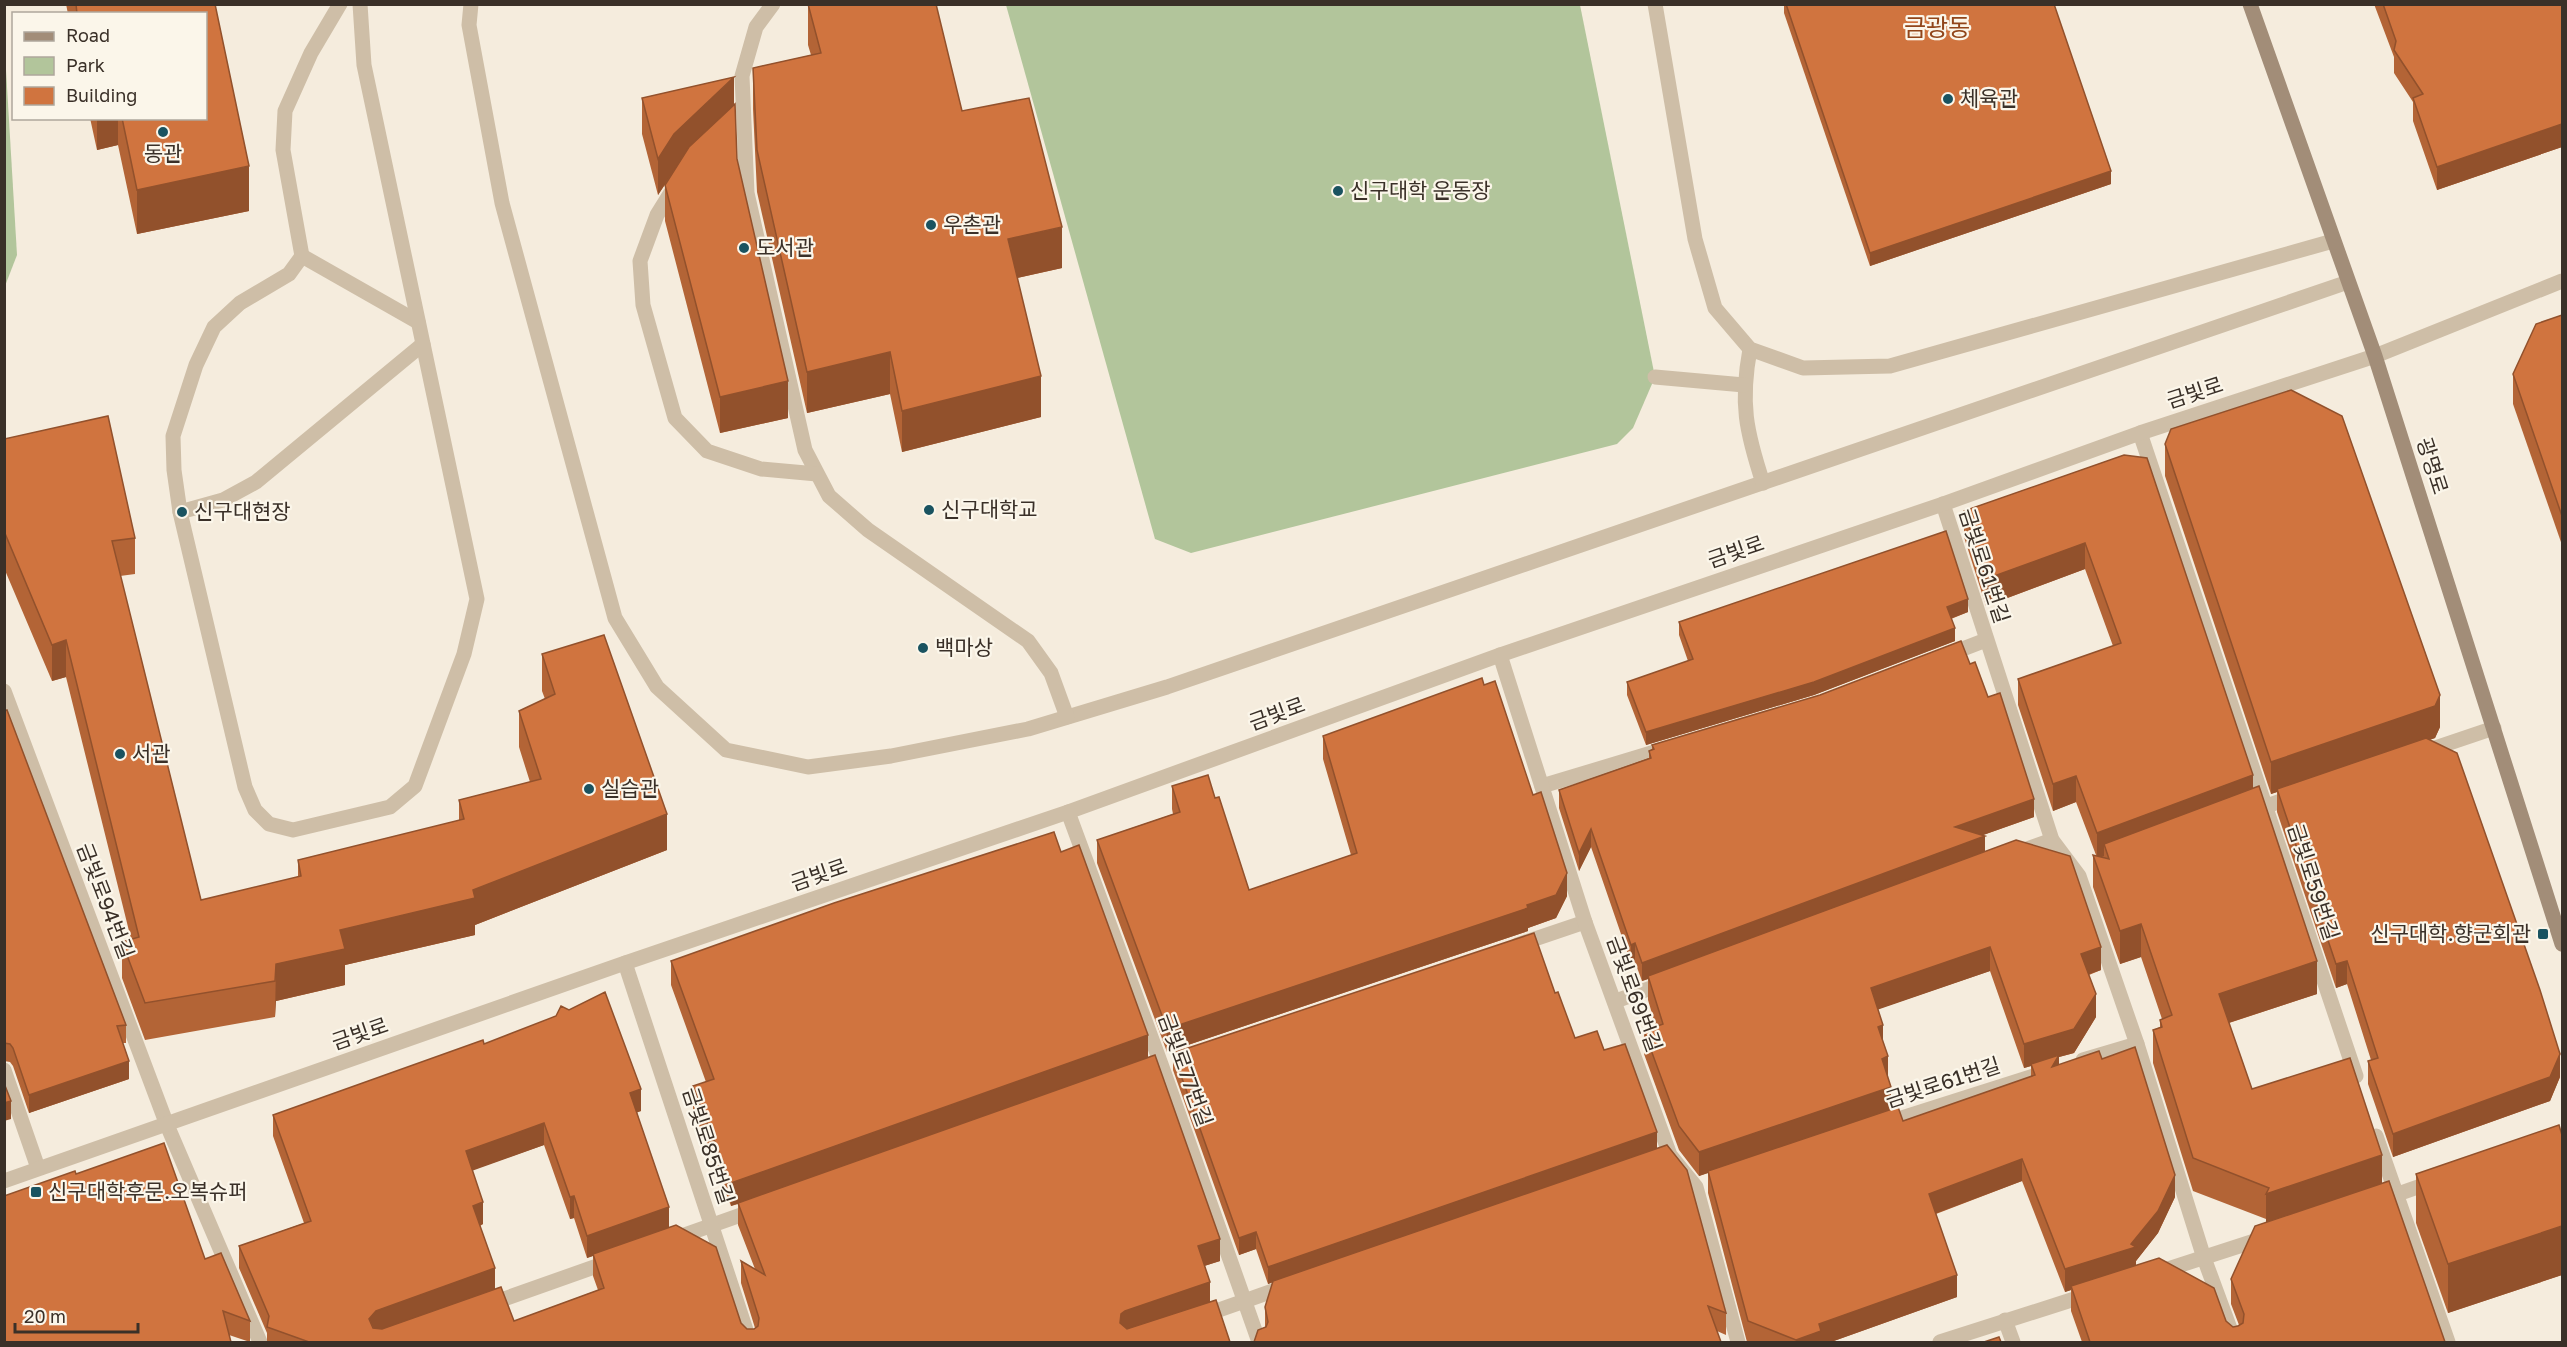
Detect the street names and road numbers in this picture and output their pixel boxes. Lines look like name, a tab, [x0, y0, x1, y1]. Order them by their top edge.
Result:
street label: 금빛로	[2163, 371, 2226, 413]
street label: 광명로	[2412, 434, 2454, 497]
street label: 금빛로61번길	[1954, 505, 2016, 627]
street label: 금빛로	[1704, 529, 1767, 573]
street label: 금빛로	[1245, 691, 1308, 735]
street label: 금빛로59번길	[2283, 820, 2345, 943]
street label: 금빛로94번길	[72, 839, 140, 962]
street label: 금빛로	[787, 852, 850, 896]
street label: 금빛로69번길	[1602, 932, 1668, 1055]
street label: 금빛로77번길	[1153, 1009, 1218, 1130]
street label: 금빛로	[328, 1011, 391, 1055]
street label: 금빛로61번길	[1882, 1051, 2004, 1113]
street label: 금빛로85번길	[678, 1084, 740, 1208]

